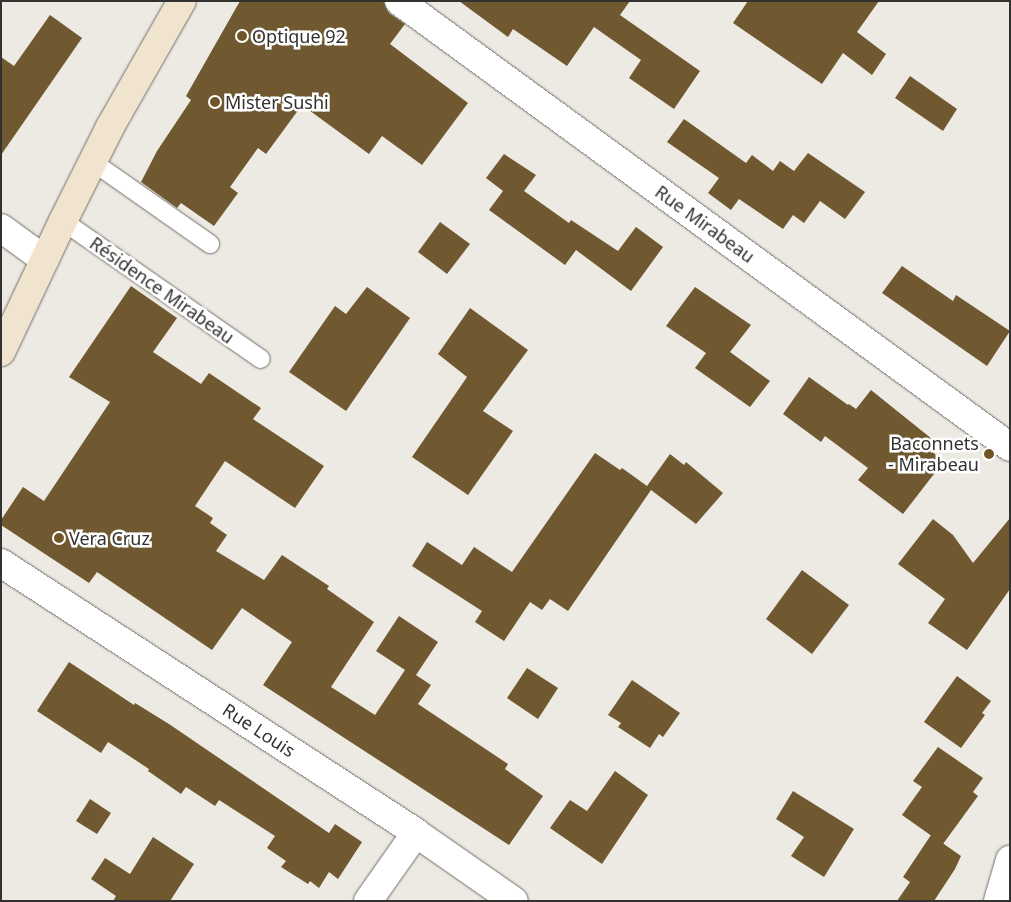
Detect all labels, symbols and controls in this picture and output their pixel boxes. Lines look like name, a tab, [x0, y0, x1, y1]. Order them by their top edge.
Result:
place label: Optique 92	[252, 25, 346, 47]
marker: Optique 92	[236, 30, 248, 42]
place label: Mister Sushi	[225, 91, 329, 113]
marker: Mister Sushi	[209, 96, 221, 108]
street label: Rue Mirabeau	[651, 181, 759, 267]
street label: Résidence Mirabeau	[86, 232, 238, 348]
place label: Baconnets - Mirabeau	[888, 433, 979, 476]
marker: Baconnets - Mirabeau	[983, 448, 995, 460]
place label: Vera Cruz	[69, 527, 150, 549]
marker: Vera Cruz	[53, 532, 65, 544]
street label: Rue Louis	[219, 699, 299, 761]

